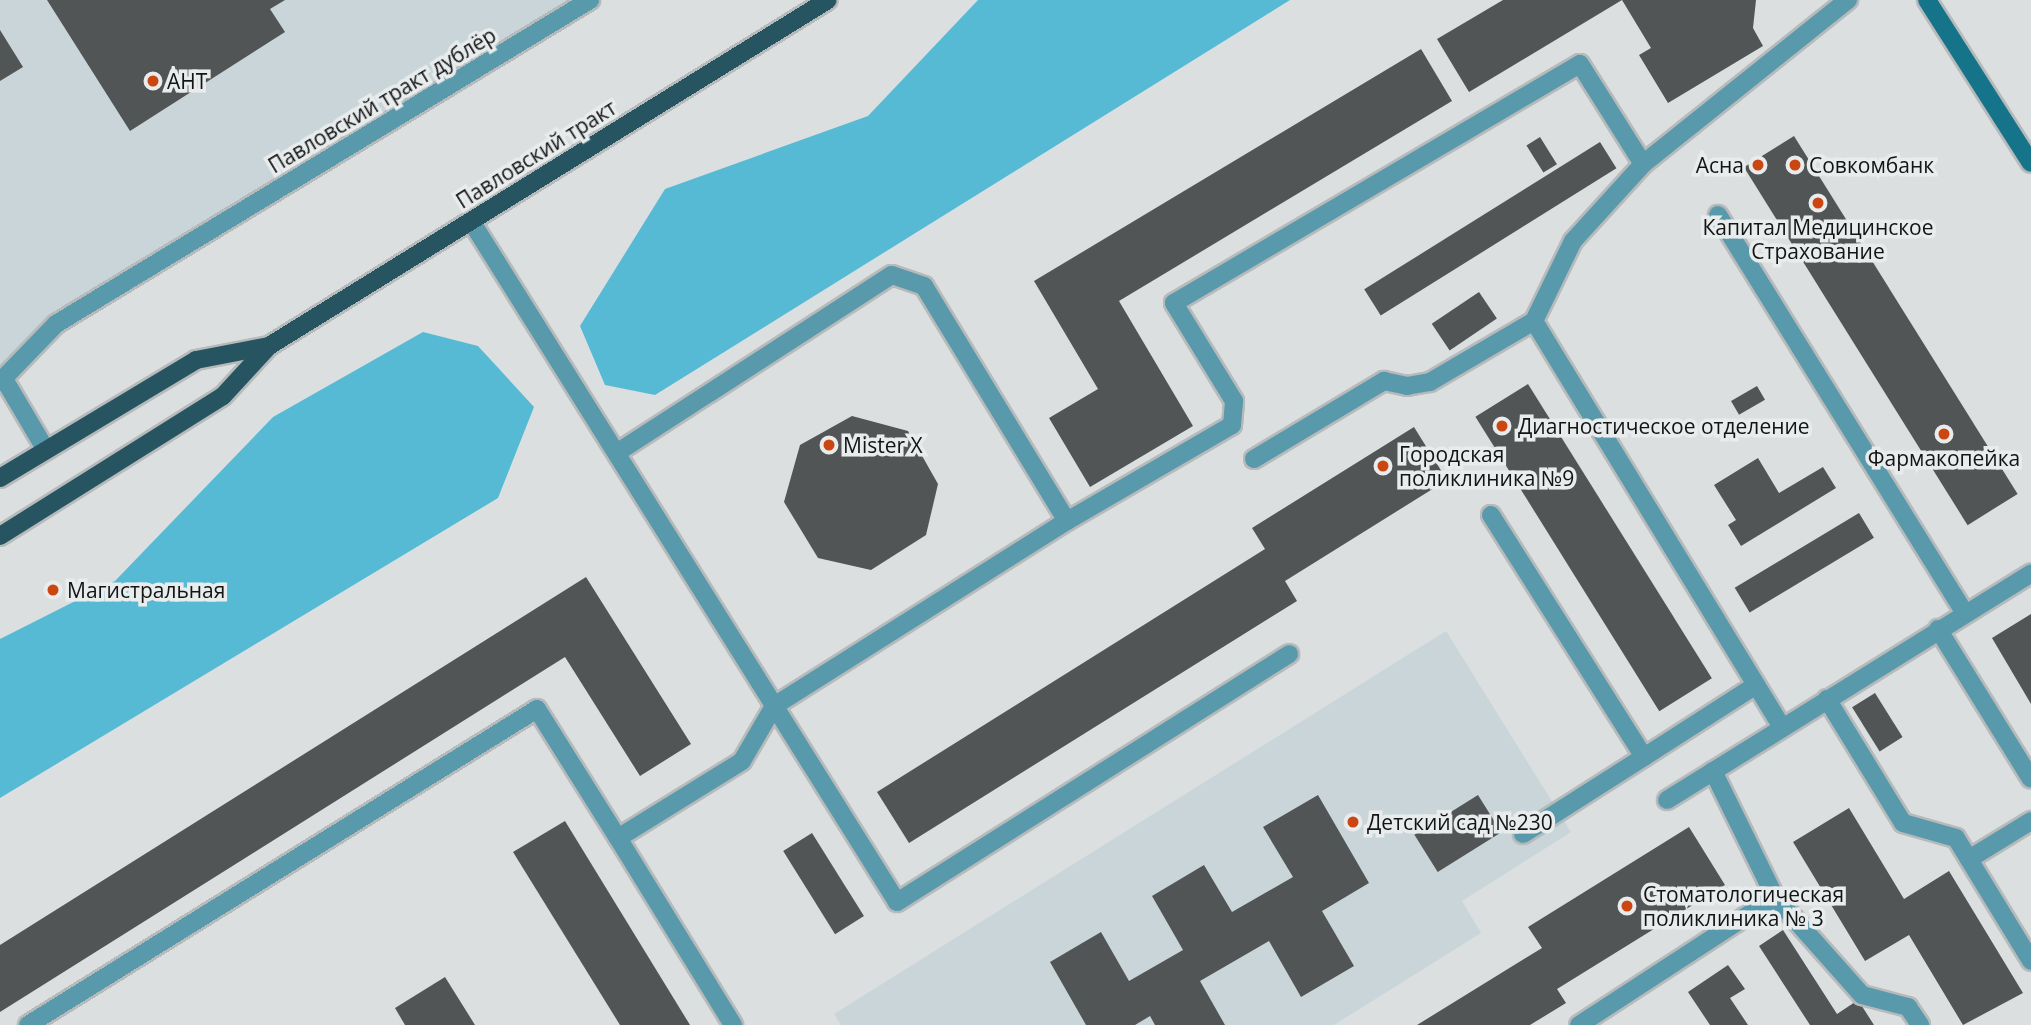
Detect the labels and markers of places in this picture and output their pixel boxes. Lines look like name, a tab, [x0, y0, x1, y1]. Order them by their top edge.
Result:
place label: АНТ	[167, 68, 207, 94]
marker: АНТ	[145, 73, 161, 89]
place label: Асна	[1696, 152, 1744, 178]
place label: Совкомбанк	[1809, 152, 1934, 178]
marker: Асна	[1750, 157, 1766, 173]
marker: Совкомбанк	[1787, 157, 1803, 173]
marker: Капитал Медицинское Страхование	[1810, 195, 1826, 211]
place label: Капитал Медицинское Страхование	[1702, 214, 1934, 264]
place label: Диагностическое отделение	[1518, 413, 1810, 439]
marker: Диагностическое отделение	[1492, 416, 1512, 436]
marker: Фармакопейка	[1936, 426, 1952, 442]
place label: Mister X	[843, 432, 923, 458]
marker: Mister X	[821, 437, 837, 453]
place label: Городская поликлиника №9	[1399, 441, 1574, 491]
place label: Фармакопейка	[1868, 445, 2020, 471]
marker: Городская поликлиника №9	[1373, 456, 1393, 476]
place label: Магистральная	[67, 577, 225, 603]
marker: Магистральная	[45, 582, 61, 598]
place label: Детский сад №230	[1367, 809, 1553, 835]
marker: Детский сад №230	[1345, 814, 1361, 830]
place label: Стоматологическая поликлиника № 3	[1643, 881, 1844, 931]
marker: Стоматологическая поликлиника № 3	[1617, 896, 1637, 916]

